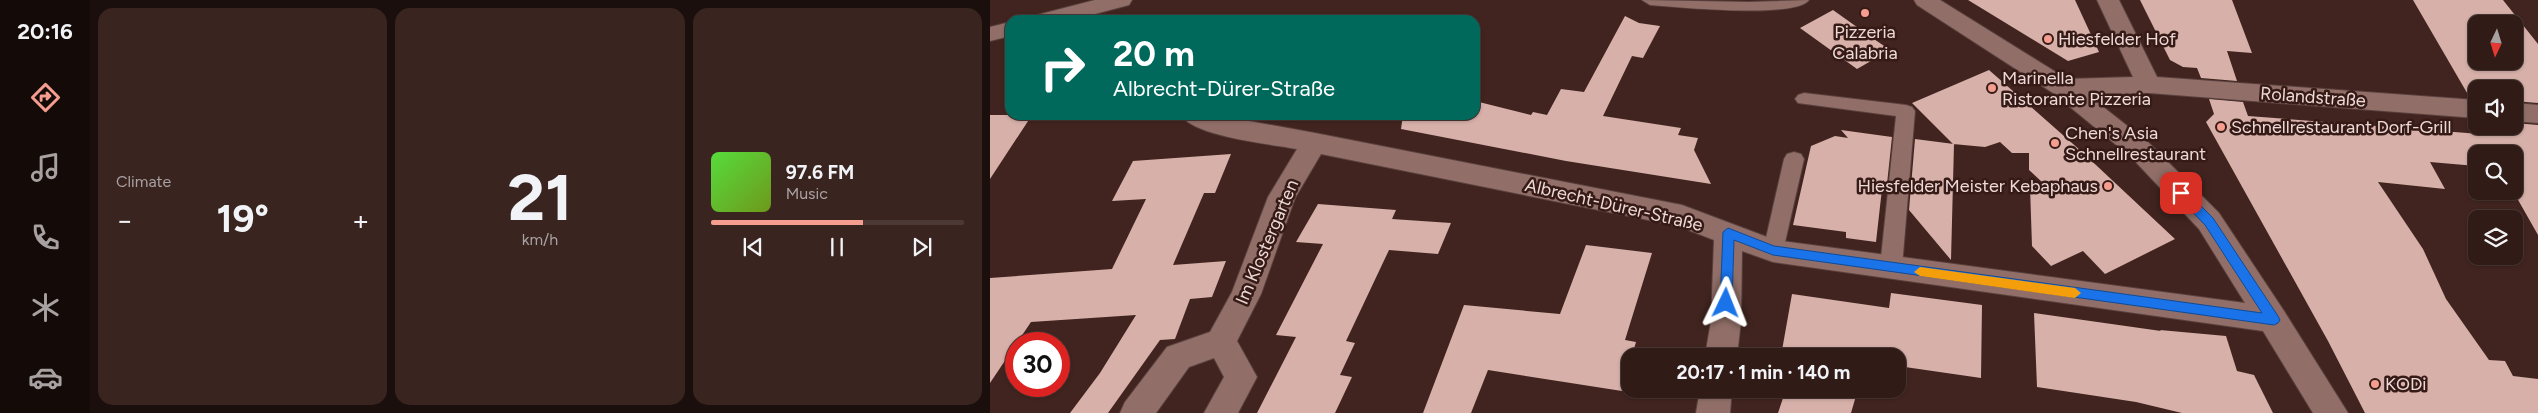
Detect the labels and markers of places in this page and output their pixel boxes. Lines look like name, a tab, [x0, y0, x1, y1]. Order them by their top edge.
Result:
marker: Pizzeria Calabria	[1859, 7, 1871, 19]
place label: Pizzeria Calabria	[1832, 21, 1898, 64]
place label: Hiesfelder Hof	[2058, 28, 2176, 50]
marker: Hiesfelder Hof	[2042, 33, 2054, 45]
place label: Marinella Ristorante Pizzeria	[2002, 67, 2151, 110]
marker: Marinella Ristorante Pizzeria	[1986, 82, 1998, 94]
place label: Schnellrestaurant Dorf-Grill	[2231, 116, 2451, 138]
marker: Schnellrestaurant Dorf-Grill	[2215, 121, 2227, 133]
place label: Chen's Asia Schnellrestaurant	[2065, 122, 2206, 165]
marker: Chen's Asia Schnellrestaurant	[2049, 137, 2061, 149]
pin	[2160, 172, 2202, 214]
place label: Hiesfelder Meister Kebaphaus	[1857, 175, 2098, 197]
marker: Hiesfelder Meister Kebaphaus	[2102, 180, 2114, 192]
place label: KODi	[2385, 373, 2427, 395]
marker: KODi	[2369, 378, 2381, 390]

